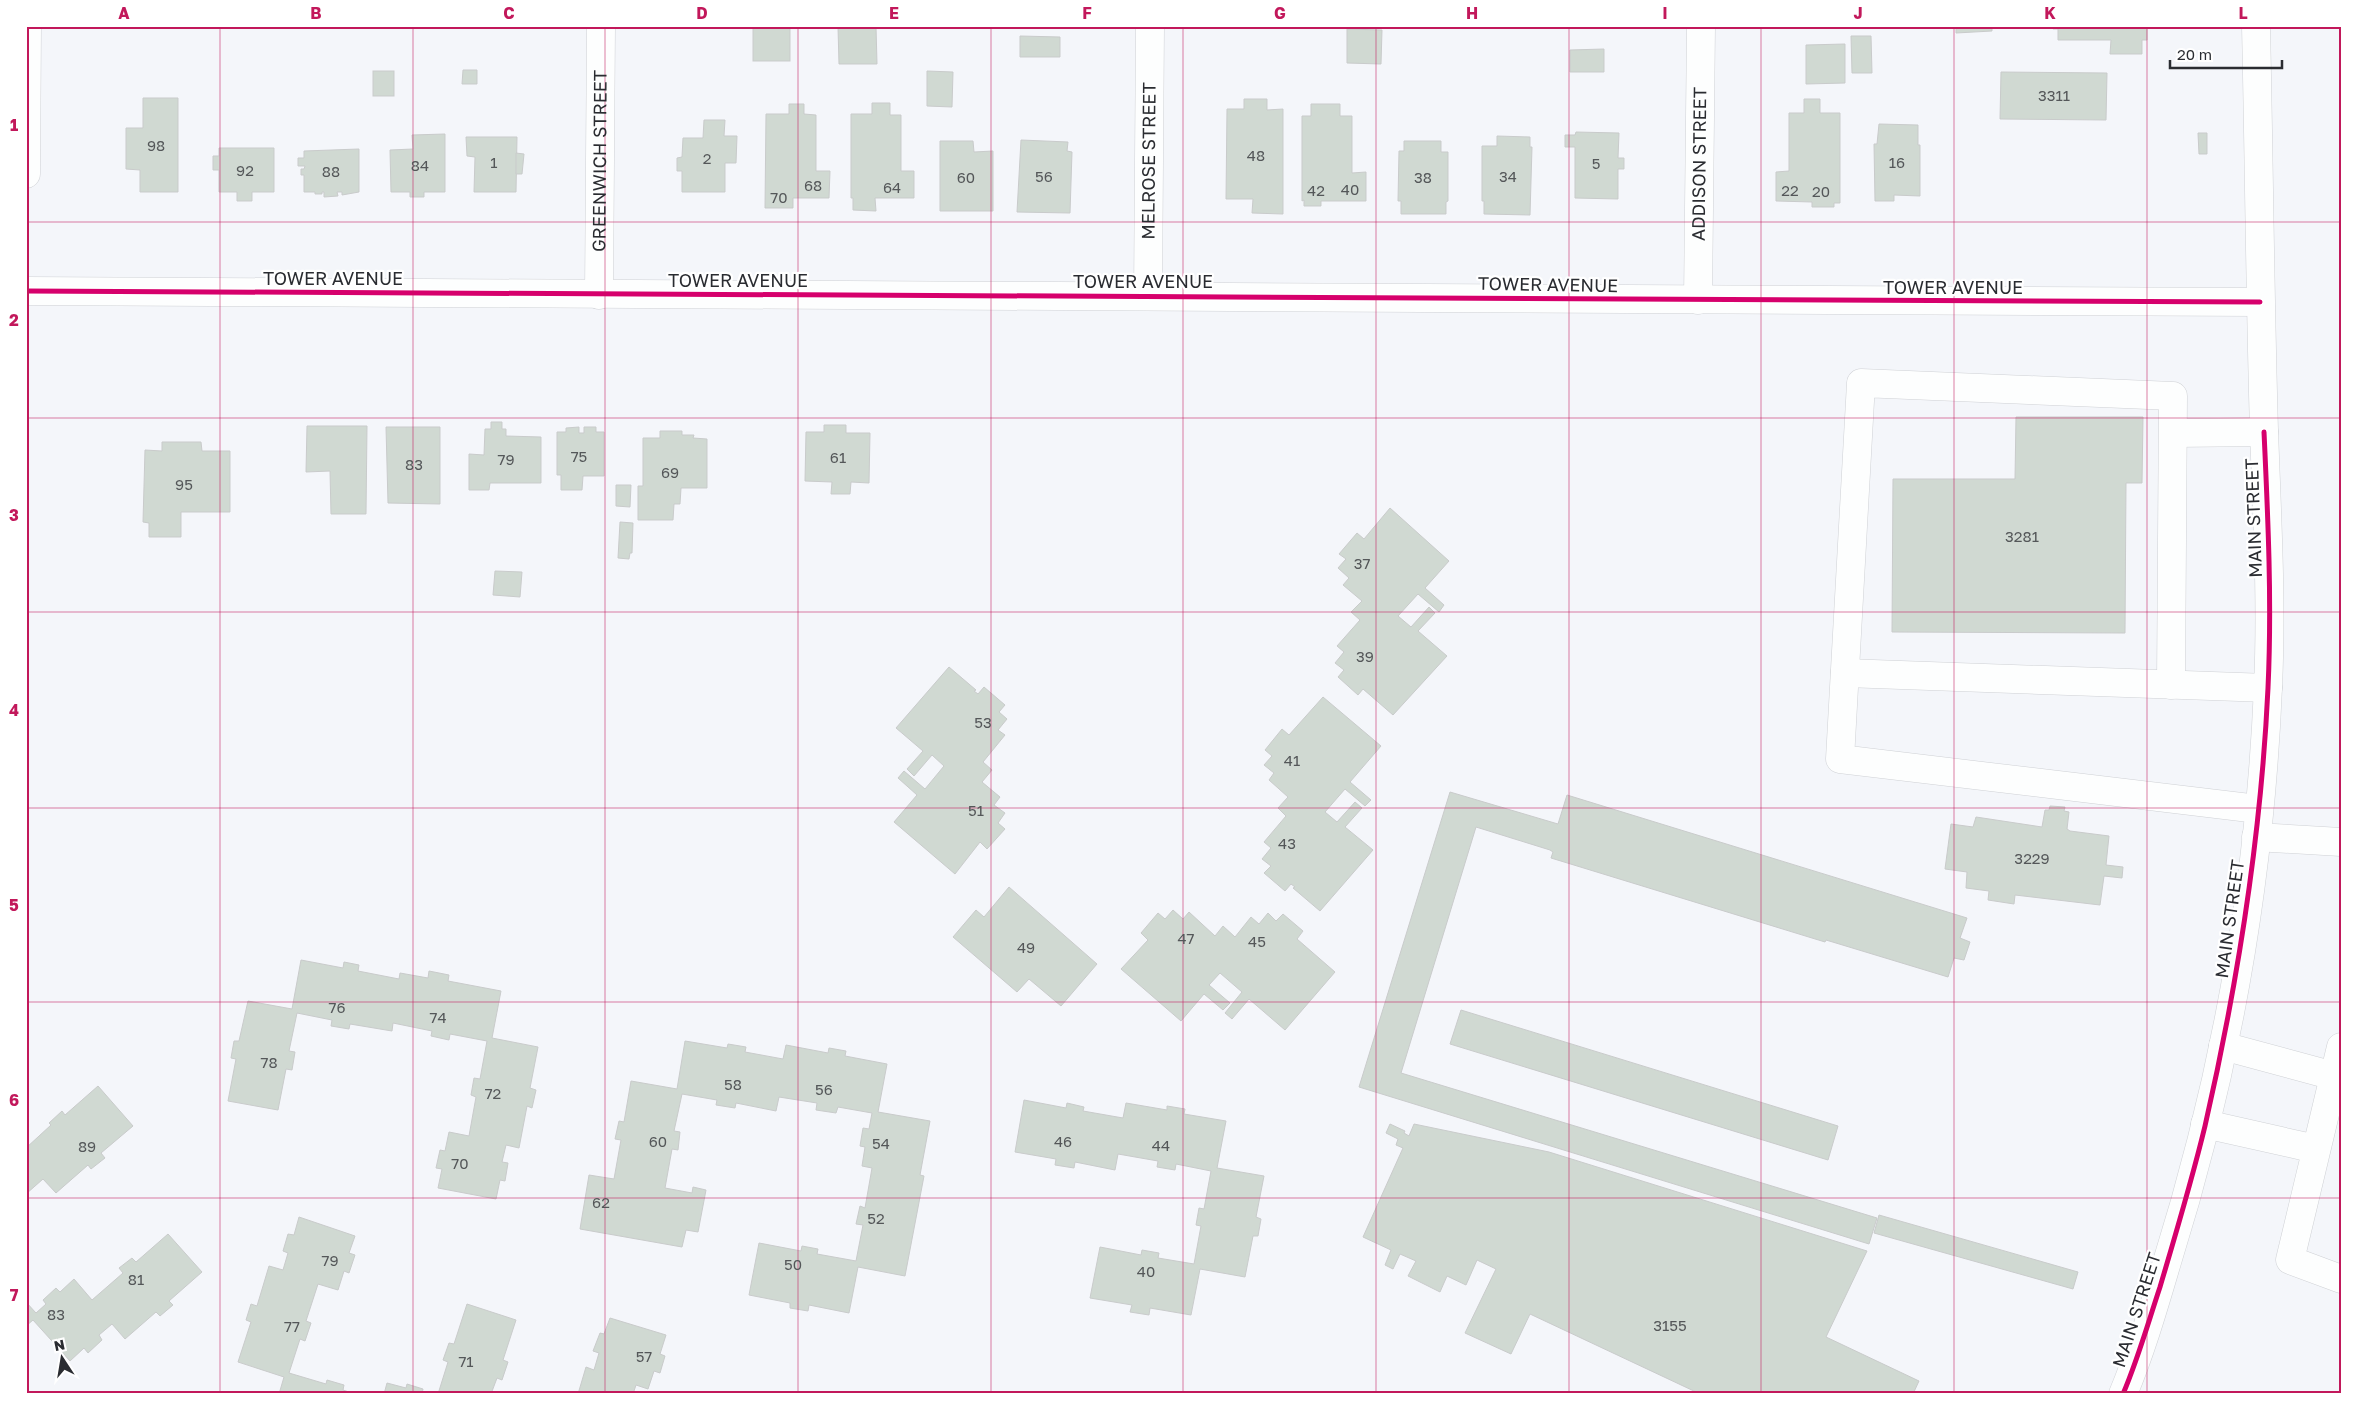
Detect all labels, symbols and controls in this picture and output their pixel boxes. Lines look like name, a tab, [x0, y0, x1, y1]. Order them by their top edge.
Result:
text: A	[118, 3, 130, 23]
text: B	[310, 3, 322, 23]
text: C	[503, 3, 515, 23]
text: D	[696, 3, 708, 23]
text: E	[889, 3, 899, 23]
text: F	[1082, 3, 1092, 23]
text: G	[1274, 3, 1286, 23]
text: H	[1466, 3, 1478, 23]
text: I	[1662, 3, 1668, 23]
text: J	[1853, 3, 1863, 23]
text: K	[2044, 3, 2056, 23]
text: L	[2238, 3, 2248, 23]
scale bar	[2170, 38, 2282, 70]
text: 20 m	[2177, 45, 2212, 63]
street label: GREENWICH STREET	[587, 70, 611, 252]
street label: MELROSE STREET	[1136, 82, 1160, 240]
house number: 3311	[2038, 86, 2070, 104]
street label: ADDISON STREET	[1687, 87, 1710, 241]
text: 1	[10, 115, 18, 135]
house number: 98	[147, 136, 165, 154]
house number: 48	[1247, 146, 1265, 164]
house number: 2	[703, 149, 711, 167]
house number: 1	[490, 153, 498, 171]
house number: 16	[1889, 153, 1905, 171]
house number: 5	[1592, 154, 1600, 172]
house number: 84	[411, 156, 429, 174]
house number: 92	[236, 161, 254, 179]
house number: 88	[322, 162, 340, 180]
house number: 56	[1035, 167, 1053, 185]
house number: 34	[1499, 167, 1517, 185]
house number: 60	[957, 168, 975, 186]
house number: 38	[1414, 168, 1432, 186]
house number: 68	[804, 176, 822, 194]
house number: 64	[883, 178, 901, 196]
house number: 40	[1341, 180, 1359, 198]
house number: 42	[1307, 181, 1325, 199]
house number: 22	[1781, 181, 1799, 199]
house number: 20	[1812, 182, 1830, 200]
house number: 70	[770, 188, 788, 206]
street label: TOWER AVENUE	[263, 267, 403, 289]
street label: TOWER AVENUE	[668, 269, 808, 291]
street label: TOWER AVENUE	[1073, 270, 1213, 292]
street label: TOWER AVENUE	[1478, 272, 1618, 296]
street label: TOWER AVENUE	[1883, 276, 2023, 298]
text: 2	[9, 310, 19, 330]
house number: 75	[571, 447, 587, 465]
house number: 61	[830, 448, 846, 466]
house number: 79	[497, 450, 515, 468]
house number: 83	[405, 455, 423, 473]
street label: MAIN STREET	[2240, 458, 2266, 578]
house number: 69	[661, 463, 679, 481]
house number: 95	[175, 475, 193, 493]
text: 3	[9, 505, 19, 525]
house number: 3281	[2005, 527, 2039, 545]
house number: 37	[1354, 554, 1370, 572]
house number: 39	[1356, 647, 1374, 665]
text: 4	[9, 700, 19, 720]
house number: 53	[974, 713, 992, 731]
house number: 41	[1284, 751, 1300, 769]
house number: 51	[968, 801, 984, 819]
house number: 43	[1278, 834, 1296, 852]
house number: 3229	[2014, 849, 2050, 867]
street label: MAIN STREET	[2210, 858, 2248, 980]
text: 5	[9, 895, 19, 915]
house number: 47	[1177, 929, 1195, 947]
house number: 45	[1248, 932, 1266, 950]
house number: 49	[1017, 938, 1035, 956]
house number: 76	[328, 998, 346, 1016]
house number: 74	[429, 1008, 447, 1026]
house number: 78	[260, 1053, 278, 1071]
house number: 58	[724, 1075, 742, 1093]
house number: 56	[815, 1080, 833, 1098]
house number: 72	[485, 1084, 501, 1102]
text: 6	[9, 1090, 19, 1110]
house number: 60	[649, 1132, 667, 1150]
house number: 46	[1054, 1132, 1072, 1150]
house number: 54	[872, 1134, 890, 1152]
house number: 44	[1152, 1136, 1170, 1154]
house number: 89	[78, 1137, 96, 1155]
house number: 70	[451, 1154, 469, 1172]
house number: 62	[592, 1193, 610, 1211]
house number: 52	[867, 1209, 885, 1227]
street label: MAIN STREET	[2107, 1250, 2165, 1370]
house number: 79	[321, 1251, 339, 1269]
house number: 50	[784, 1255, 802, 1273]
house number: 40	[1137, 1262, 1155, 1280]
house number: 81	[128, 1270, 144, 1288]
text: 7	[10, 1285, 19, 1305]
house number: 83	[47, 1305, 65, 1323]
house number: 3155	[1653, 1316, 1687, 1334]
house number: 77	[284, 1317, 300, 1335]
north arrow	[38, 1332, 88, 1382]
text: N	[52, 1335, 66, 1354]
house number: 57	[636, 1347, 652, 1365]
house number: 71	[458, 1352, 474, 1370]

